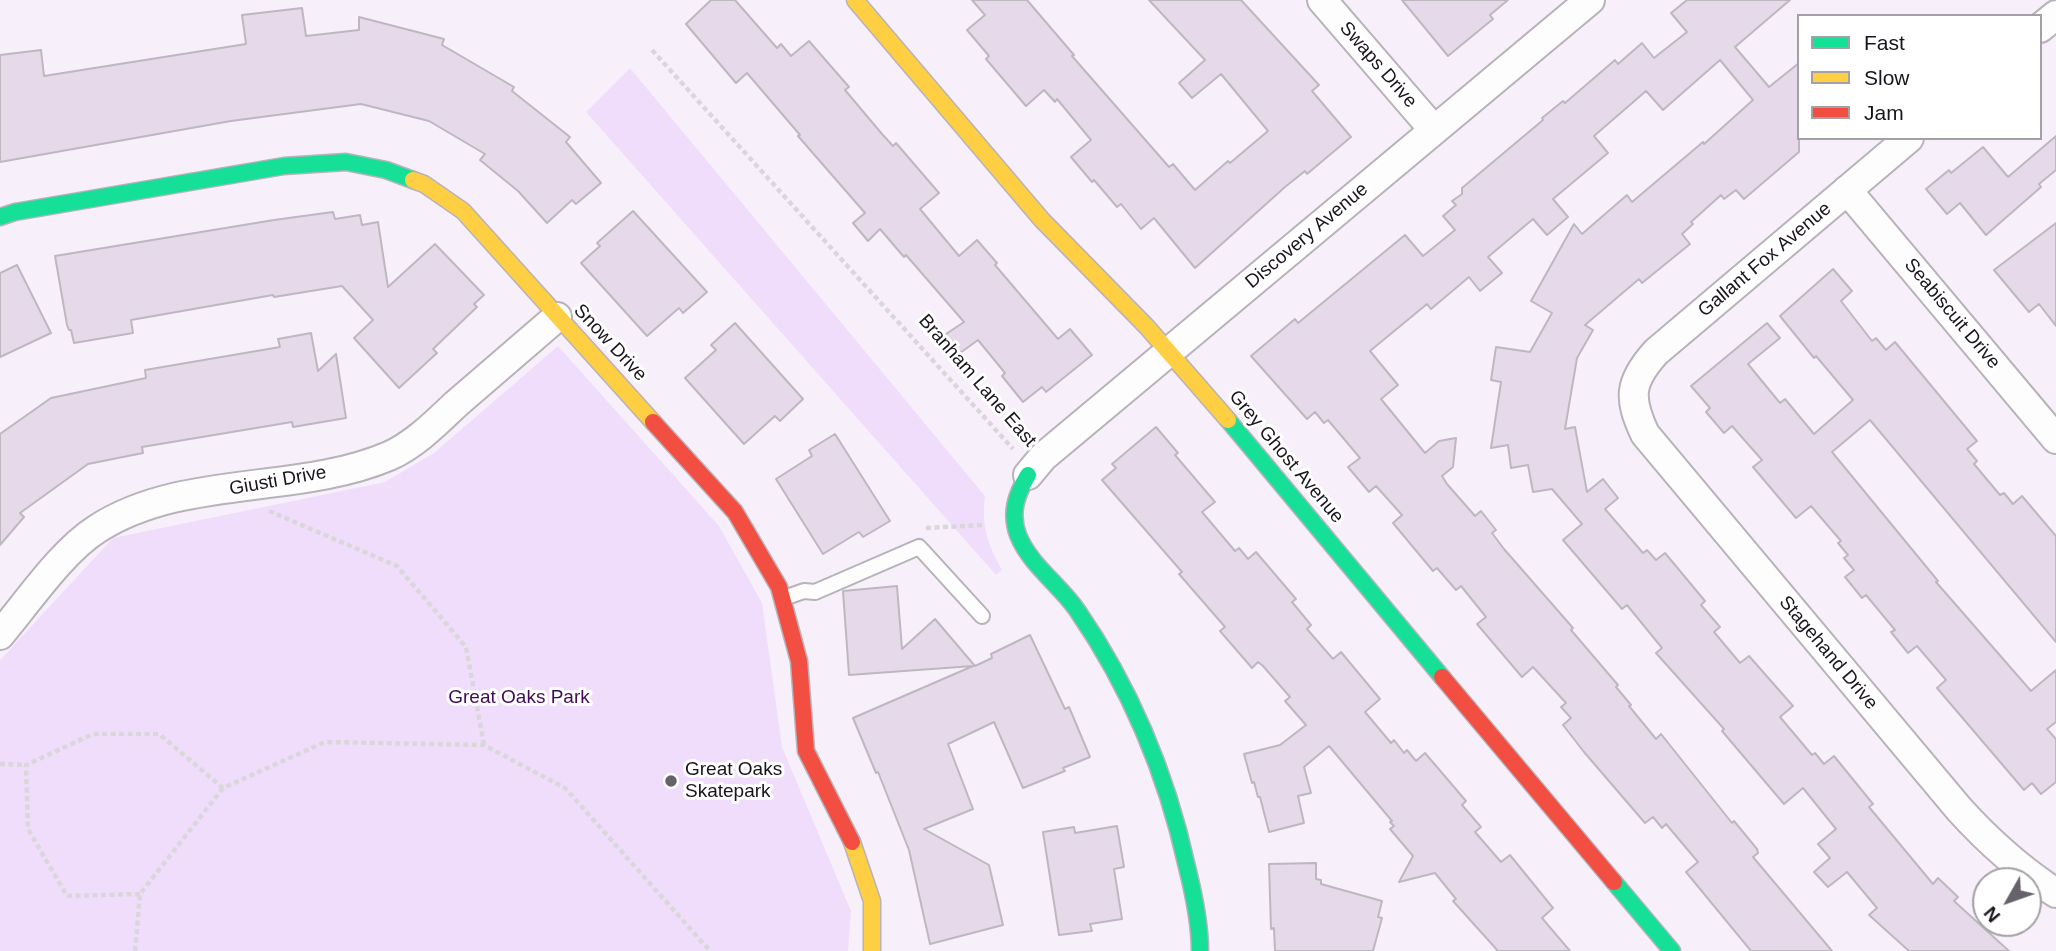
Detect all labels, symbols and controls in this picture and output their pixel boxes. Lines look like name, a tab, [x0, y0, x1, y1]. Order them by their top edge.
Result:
legend	[1797, 14, 2042, 140]
street label: Swaps Drive	[1334, 17, 1422, 113]
text: Fast	[1864, 31, 1905, 54]
text: Slow	[1864, 66, 1910, 89]
text: Jam	[1864, 101, 1904, 124]
street label: Discovery Avenue	[1241, 178, 1373, 294]
street label: Gallant Fox Avenue	[1694, 198, 1836, 322]
street label: Seabiscuit Drive	[1899, 254, 2005, 374]
street label: Snow Drive	[569, 300, 651, 386]
street label: Branham Lane East	[913, 310, 1041, 452]
street label: Grey Ghost Avenue	[1224, 386, 1348, 528]
street label: Giusti Drive	[228, 461, 328, 501]
street label: Stagehand Drive	[1774, 591, 1882, 715]
park label: Great Oaks Park	[448, 687, 590, 709]
place label: Great Oaks Skatepark	[685, 759, 782, 803]
marker: Great Oaks Skatepark	[663, 773, 679, 789]
north arrow	[1972, 867, 2042, 937]
text: N	[1980, 903, 2005, 927]

